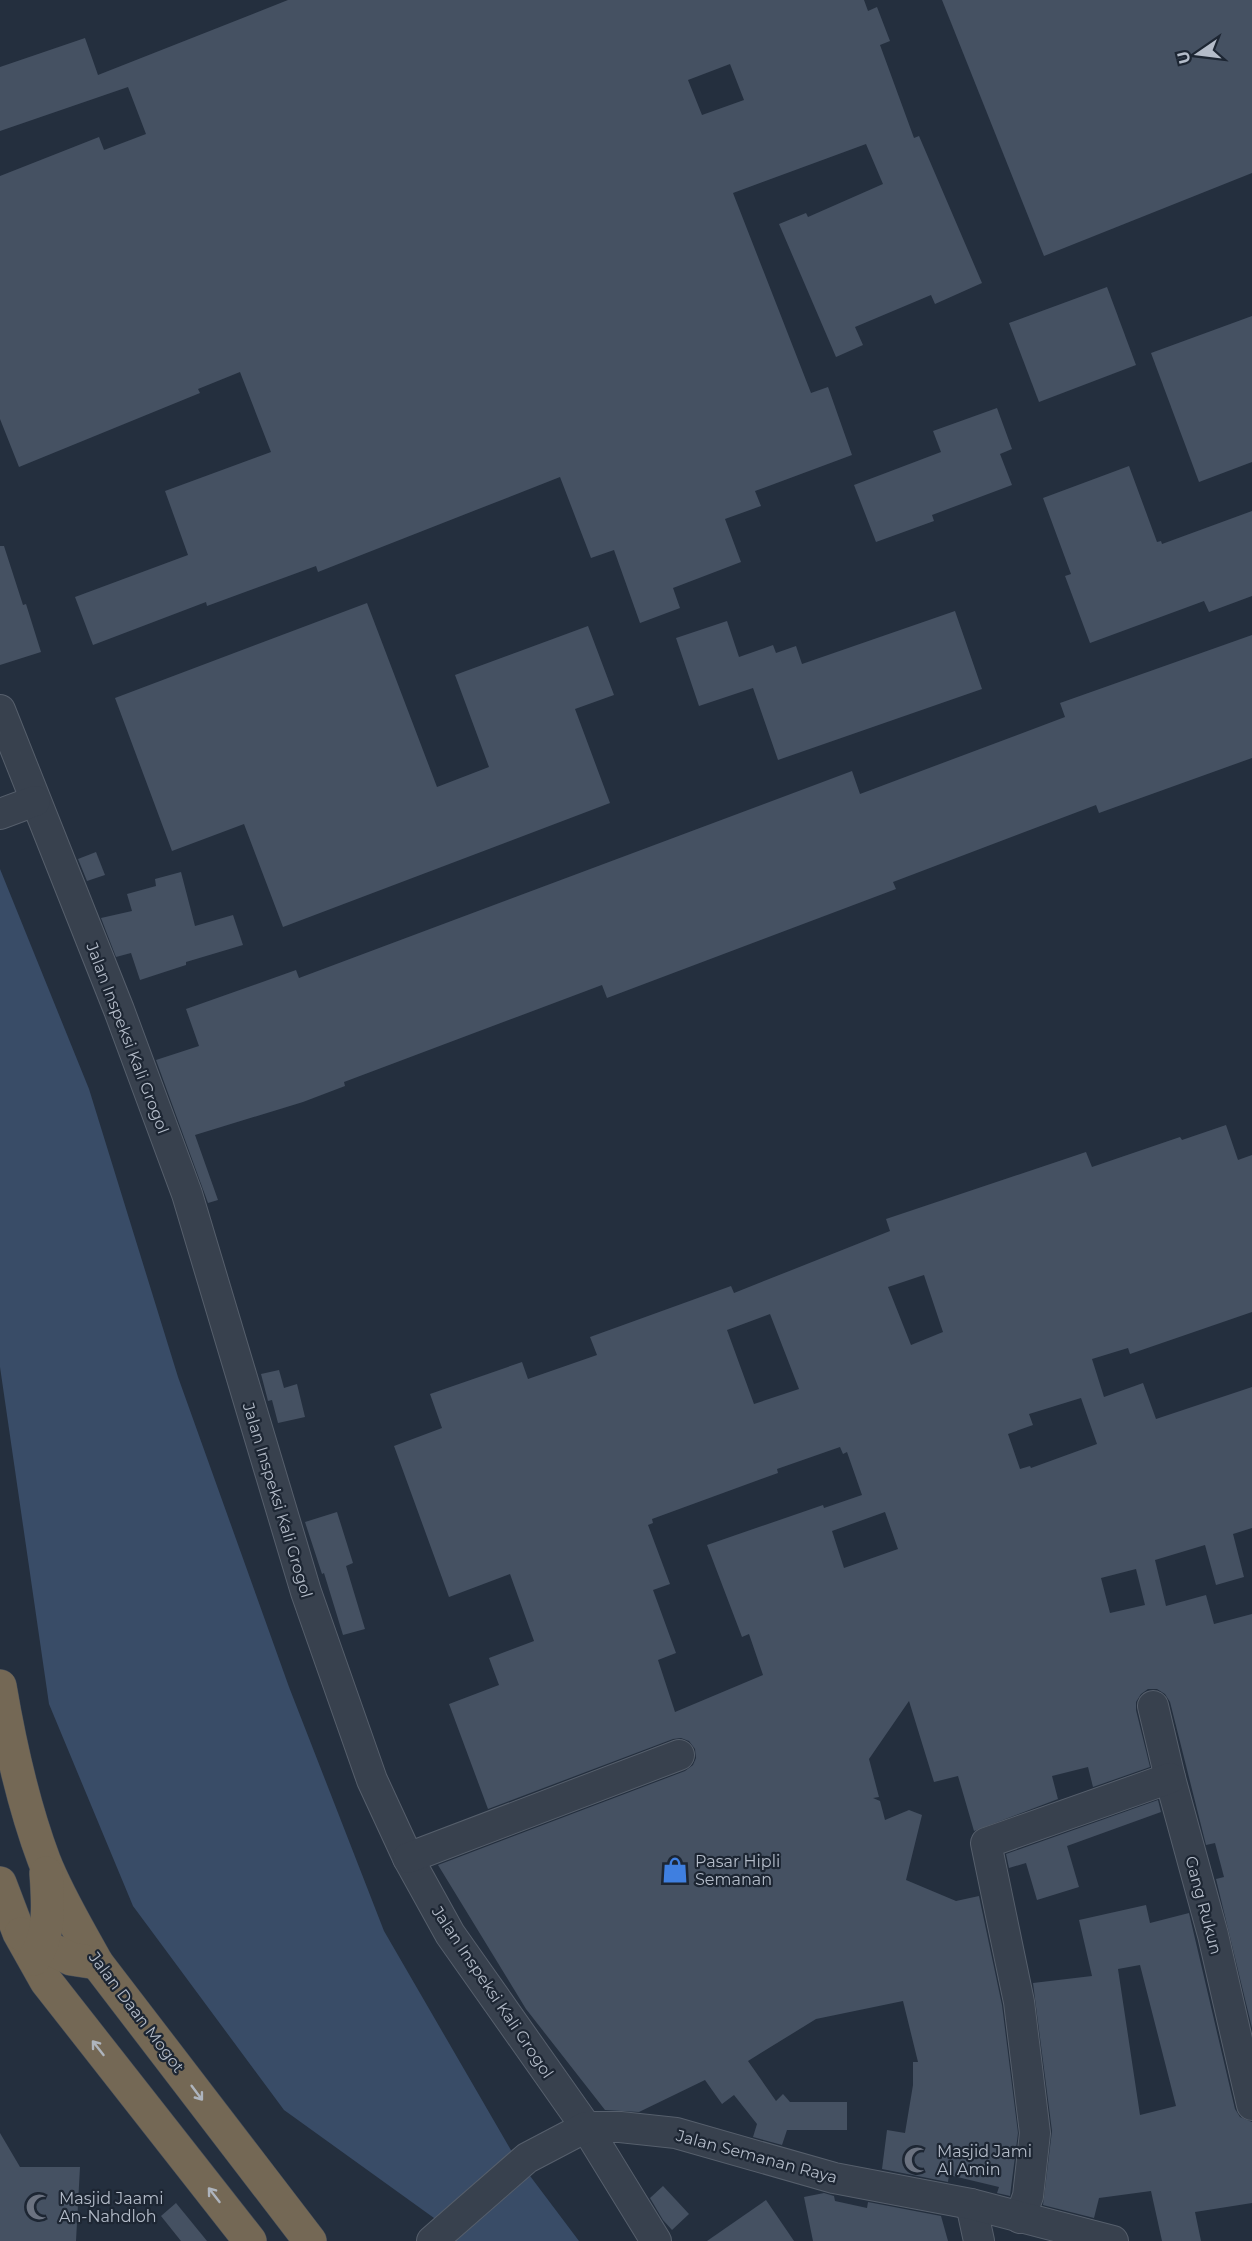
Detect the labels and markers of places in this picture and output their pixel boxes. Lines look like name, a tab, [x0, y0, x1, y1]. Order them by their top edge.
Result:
place label: Pasar Hipli Semanan	[695, 1852, 780, 1889]
shop icon: Pasar Hipli Semanan	[660, 1855, 690, 1885]
place label: Masjid Jami Al Amin	[937, 2142, 1032, 2179]
mosque icon: Masjid Jami Al Amin	[902, 2145, 932, 2175]
place label: Masjid Jaami An-Nahdloh	[59, 2189, 163, 2226]
mosque icon: Masjid Jaami An-Nahdloh	[24, 2192, 54, 2222]

